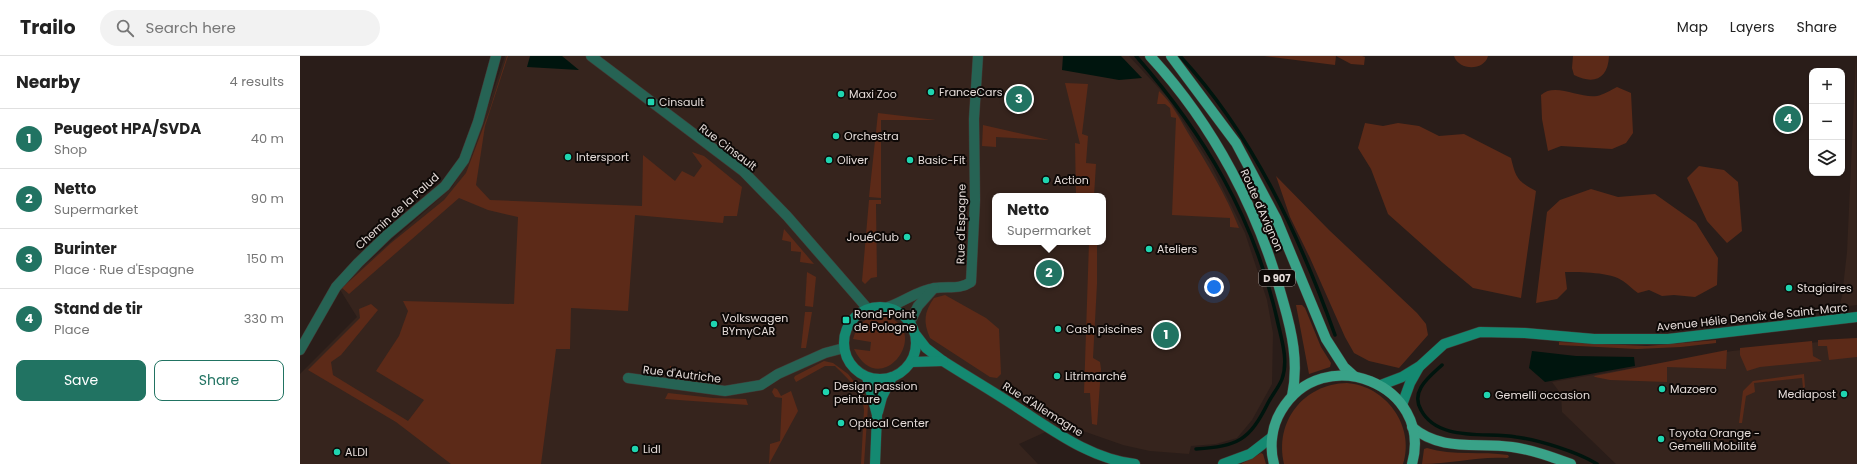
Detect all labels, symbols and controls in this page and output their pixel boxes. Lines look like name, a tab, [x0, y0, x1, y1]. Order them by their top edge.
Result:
search box	[100, 10, 380, 46]
text: Trailo	[20, 14, 76, 41]
icon: search	[114, 17, 136, 39]
text: Search here	[146, 17, 236, 38]
text: Map	[1677, 17, 1708, 37]
text: Layers	[1730, 17, 1774, 37]
text: Share	[1796, 17, 1837, 37]
map controls	[1809, 68, 1845, 176]
button: +	[1809, 68, 1845, 104]
text: Nearby	[16, 70, 80, 94]
text: 4 results	[230, 72, 284, 91]
place label: FranceCars	[939, 84, 1003, 100]
pin: 3	[1006, 84, 1032, 114]
place label: Maxi Zoo	[849, 86, 897, 102]
marker: FranceCars	[926, 87, 936, 97]
marker: Maxi Zoo	[836, 89, 846, 99]
place label: Cinsault	[659, 94, 704, 110]
marker: Cinsault	[646, 97, 656, 107]
pin: 4	[1775, 104, 1801, 134]
button: −	[1809, 104, 1845, 140]
text: Peugeot HPA/SVDA	[54, 118, 201, 139]
street label: Rue Cinsault	[696, 120, 760, 174]
place label: Orchestra	[844, 128, 899, 144]
text: 1	[27, 129, 31, 148]
text: 40 m	[251, 129, 284, 148]
marker: Orchestra	[831, 131, 841, 141]
text: Shop	[54, 140, 87, 159]
button: layers	[1809, 140, 1845, 176]
place label: Intersport	[576, 149, 629, 165]
marker: Intersport	[563, 152, 573, 162]
place label: Oliver	[837, 152, 868, 168]
place label: Basic-Fit	[918, 152, 966, 168]
marker: Oliver	[824, 155, 834, 165]
marker: Basic-Fit	[905, 155, 915, 165]
street label: Route d'Avignon	[1237, 166, 1287, 254]
street label: Chemin de la Palud	[352, 169, 442, 253]
place label: Action	[1054, 172, 1089, 188]
marker: Action	[1041, 175, 1051, 185]
text: Netto	[54, 178, 96, 199]
street label: Rue d'Espagne	[952, 184, 970, 264]
text: 2	[25, 189, 33, 208]
text: 90 m	[251, 189, 284, 208]
popup	[992, 193, 1106, 245]
text: Netto	[1007, 199, 1049, 220]
text: Supermarket	[54, 200, 138, 219]
text: Supermarket	[1007, 221, 1091, 240]
place label: JouéClub	[847, 229, 899, 245]
marker: JouéClub	[902, 232, 912, 242]
text: Burinter	[54, 238, 117, 259]
place label: Ateliers	[1157, 241, 1198, 257]
marker: Ateliers	[1144, 244, 1154, 254]
text: 3	[25, 249, 33, 268]
text: 150 m	[247, 249, 284, 268]
pin: 2	[1036, 258, 1062, 288]
text: Place · Rue d'Espagne	[54, 260, 194, 279]
road number: D 907	[1259, 270, 1295, 286]
your location	[1204, 277, 1224, 297]
place label: Stagiaires	[1797, 280, 1852, 296]
marker: Stagiaires	[1784, 283, 1794, 293]
text: Stand de tir	[54, 298, 143, 319]
street label: Avenue Hélie Denoix de Saint-Marc	[1656, 299, 1849, 335]
place label: Rond-Point de Pologne	[854, 306, 916, 335]
text: 4	[25, 309, 33, 328]
text: 330 m	[244, 309, 284, 328]
place label: Volkswagen BYmyCAR	[722, 310, 788, 339]
marker: Rond-Point de Pologne	[841, 315, 851, 325]
marker: Volkswagen BYmyCAR	[709, 319, 719, 329]
text: Place	[54, 320, 89, 339]
pin: 1	[1153, 320, 1179, 350]
place label: Cash piscines	[1066, 321, 1143, 337]
marker: Cash piscines	[1053, 324, 1063, 334]
button: Save	[16, 360, 146, 401]
button: Share	[154, 360, 284, 401]
street label: Rue d'Autriche	[642, 361, 722, 387]
place label: Litrimarché	[1065, 368, 1127, 384]
marker: Litrimarché	[1052, 371, 1062, 381]
place label: Design passion peinture	[834, 378, 918, 407]
street label: Rue d'Allemagne	[1000, 378, 1087, 440]
place label: Mazoero	[1670, 381, 1717, 397]
marker: Mazoero	[1657, 384, 1667, 394]
place label: Mediapost	[1778, 386, 1836, 402]
marker: Design passion peinture	[821, 387, 831, 397]
place label: Gemelli occasion	[1495, 387, 1590, 403]
marker: Mediapost	[1839, 389, 1849, 399]
marker: Gemelli occasion	[1482, 390, 1492, 400]
place label: Optical Center	[849, 415, 929, 431]
marker: Optical Center	[836, 418, 846, 428]
place label: Toyota Orange - Gemelli Mobilité	[1669, 425, 1760, 454]
marker: Toyota Orange - Gemelli Mobilité	[1656, 434, 1666, 444]
place label: Lidl	[643, 441, 661, 457]
place label: ALDI	[345, 444, 368, 460]
marker: Lidl	[630, 444, 640, 454]
marker: ALDI	[332, 447, 342, 457]

